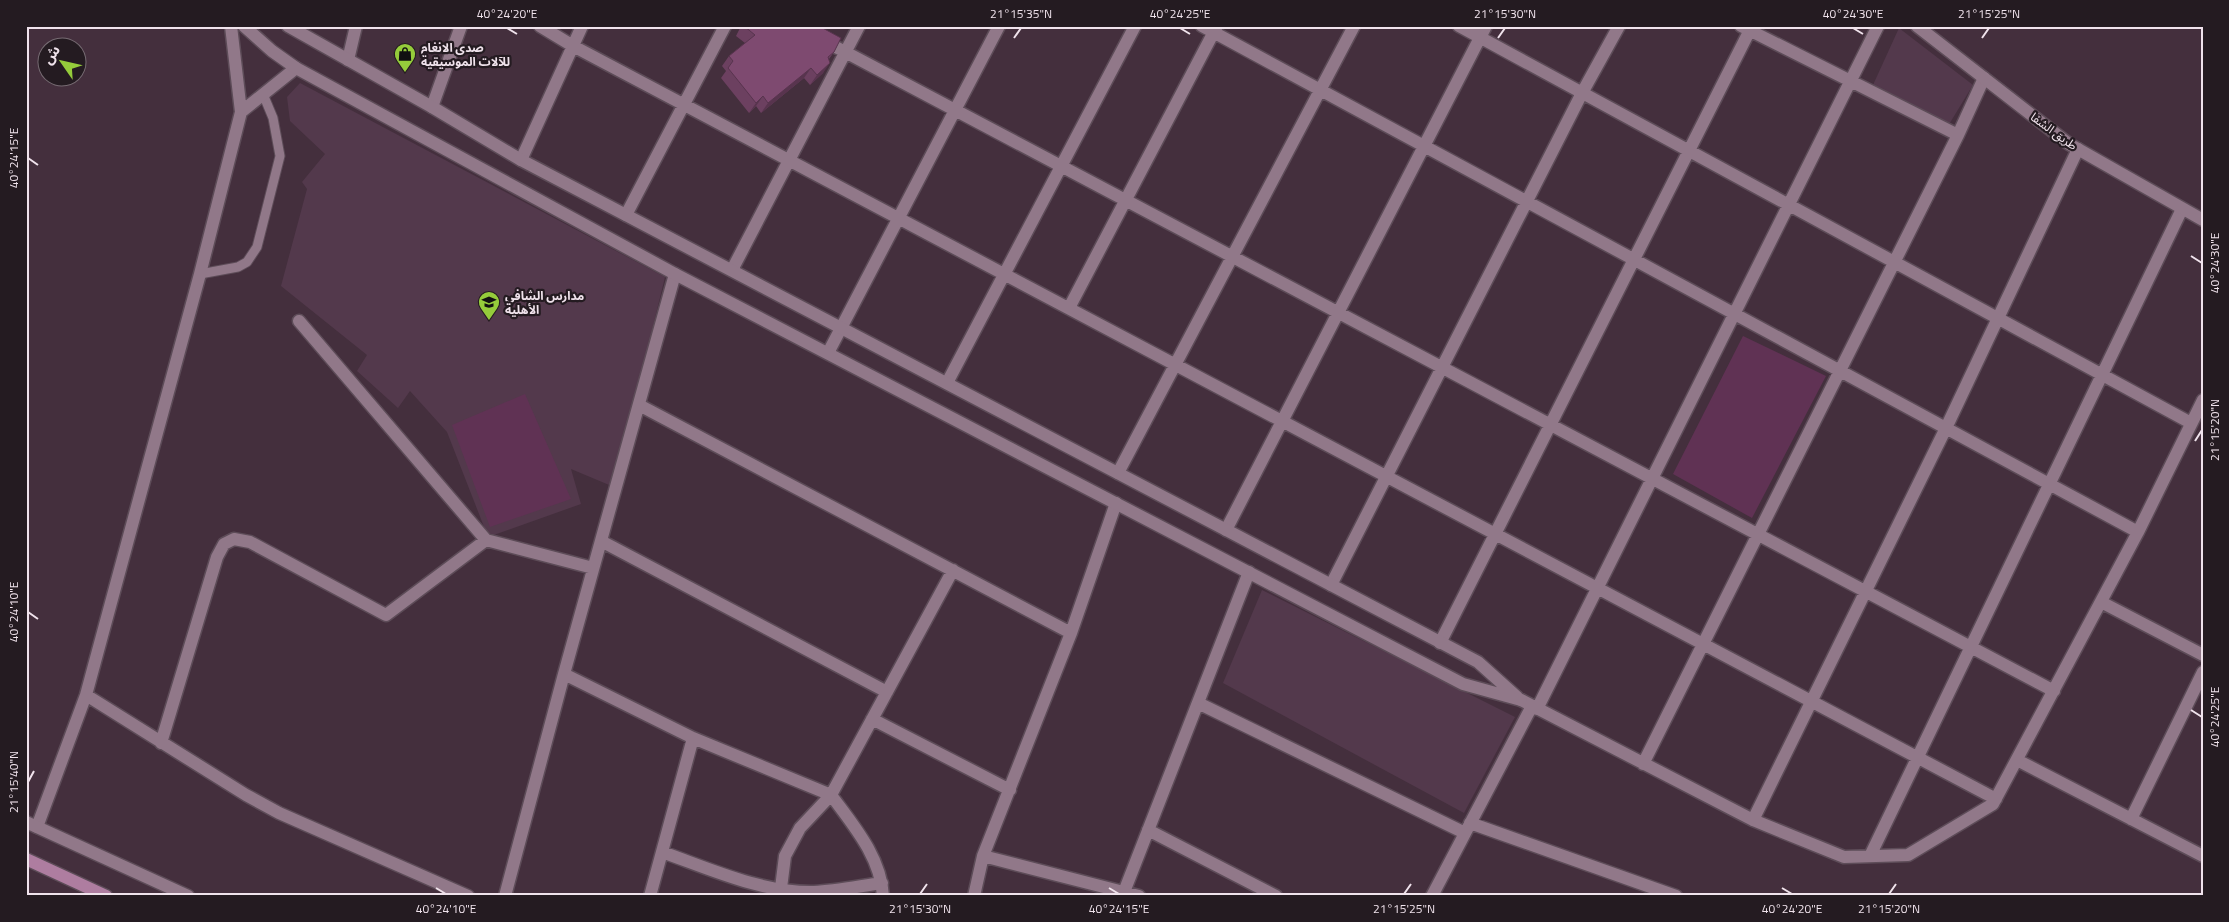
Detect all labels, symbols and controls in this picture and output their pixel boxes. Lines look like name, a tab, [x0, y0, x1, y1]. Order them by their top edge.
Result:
text: 40°24'20"E	[477, 4, 538, 23]
text: 21°15'35"N	[990, 4, 1052, 23]
text: 40°24'25"E	[1150, 4, 1211, 23]
text: 21°15'30"N	[1474, 4, 1536, 23]
text: 40°24'30"E	[1823, 4, 1884, 23]
text: 21°15'25"N	[1958, 4, 2020, 23]
north arrow	[38, 38, 88, 88]
place label: صدى الانغام للآلات الموسيقية	[421, 38, 510, 71]
text: ش	[37, 41, 65, 68]
shop icon: صدى الانغام للآلات الموسيقية	[393, 42, 417, 73]
street label: طريق الشفا	[2027, 107, 2081, 155]
text: 40°24'15"E	[4, 127, 23, 188]
text: 40°24'30"E	[2205, 232, 2224, 293]
place label: مدارس الشافي الأهلية	[505, 286, 584, 319]
school or university icon: مدارس الشافي الأهلية	[477, 290, 501, 321]
text: 21°15'20"N	[2205, 399, 2224, 461]
text: 40°24'10"E	[4, 581, 23, 642]
text: 40°24'25"E	[2205, 686, 2224, 747]
text: 21°15'40"N	[4, 751, 23, 813]
text: 40°24'10"E	[416, 899, 477, 918]
text: 21°15'30"N	[889, 899, 951, 918]
text: 40°24'15"E	[1089, 899, 1150, 918]
text: 21°15'25"N	[1373, 899, 1435, 918]
text: 40°24'20"E	[1762, 899, 1823, 918]
text: 21°15'20"N	[1858, 899, 1920, 918]

